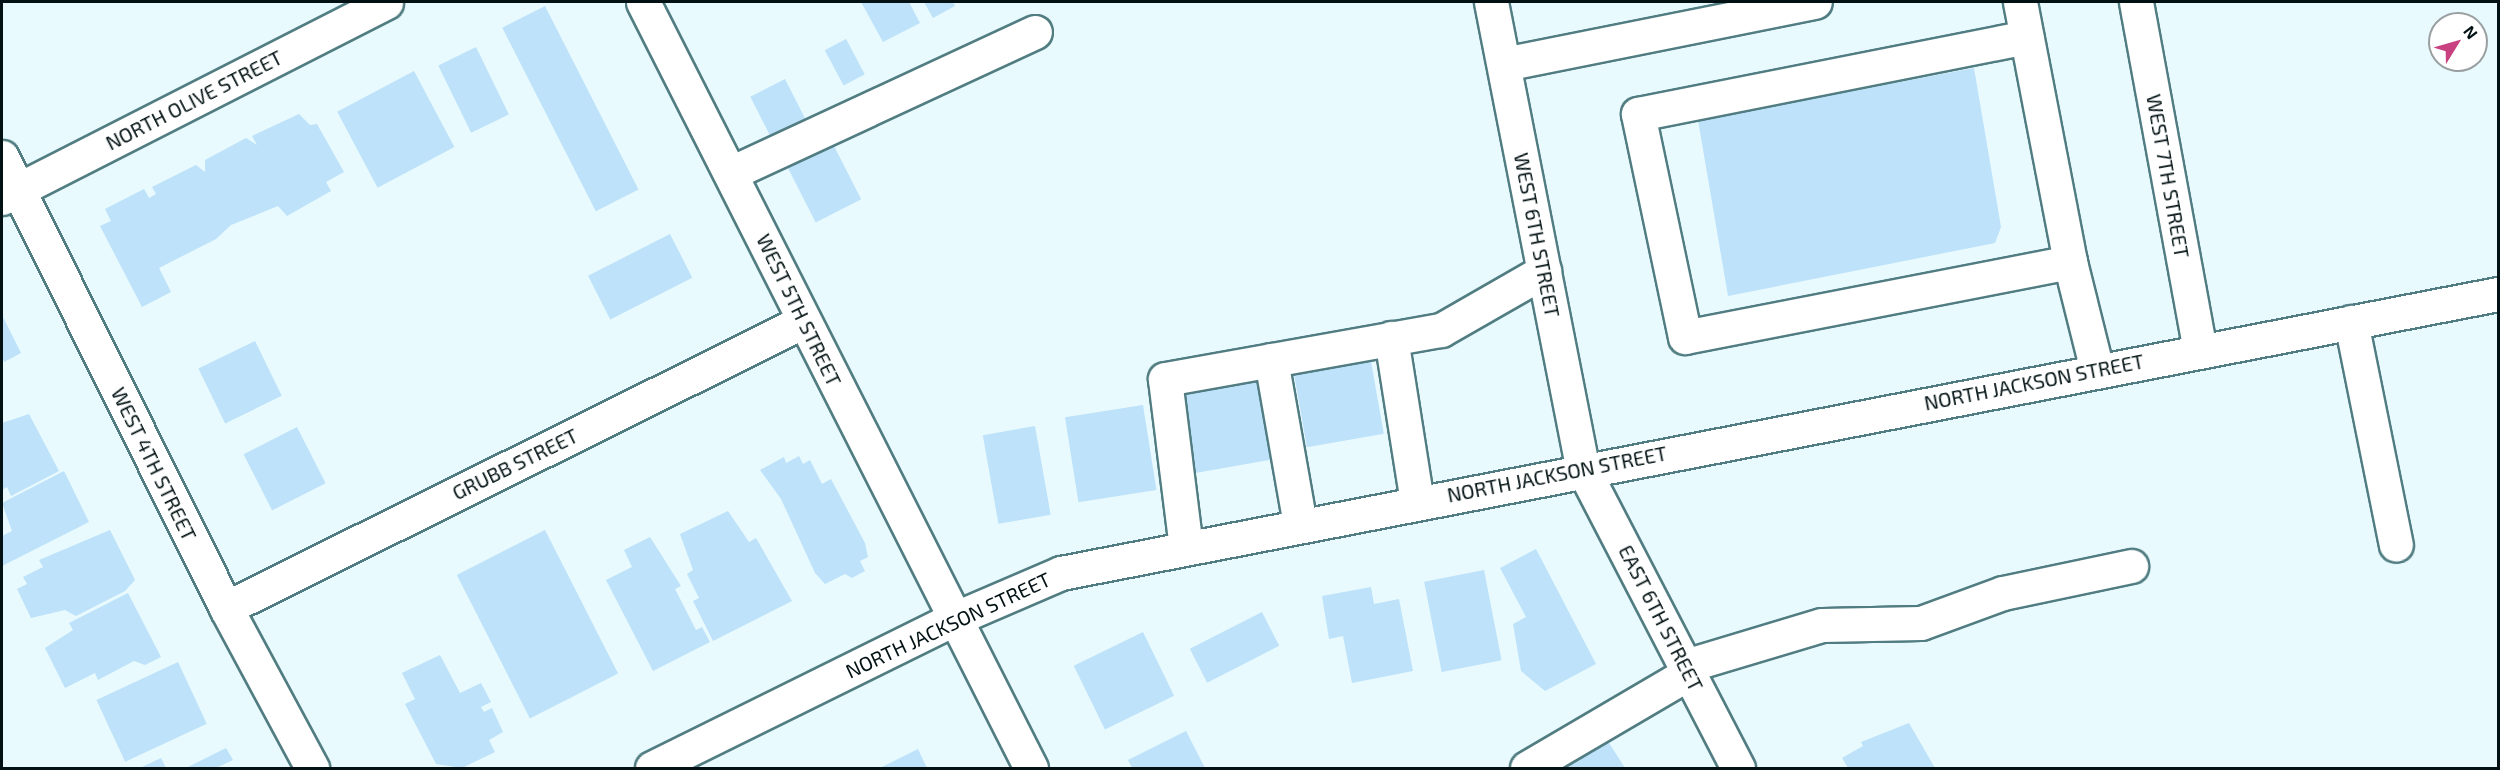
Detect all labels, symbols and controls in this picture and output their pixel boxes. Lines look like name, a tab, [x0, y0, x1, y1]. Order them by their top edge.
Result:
north arrow	[2428, 12, 2488, 72]
text: N	[2460, 22, 2482, 42]
street label: NORTH OLIVE STREET	[102, 45, 286, 155]
street label: WEST 7TH STREET	[2142, 92, 2194, 260]
street label: WEST 6TH STREET	[1509, 150, 1565, 320]
street label: WEST 5TH STREET	[752, 230, 846, 390]
street label: NORTH JACKSON STREET	[1922, 349, 2146, 415]
street label: WEST 4TH STREET	[106, 383, 202, 545]
street label: GRUBB STREET	[448, 423, 582, 505]
street label: NORTH JACKSON STREET	[1445, 441, 1669, 507]
street label: EAST 6TH STREET	[1614, 541, 1708, 695]
street label: NORTH JACKSON STREET	[842, 567, 1054, 683]

